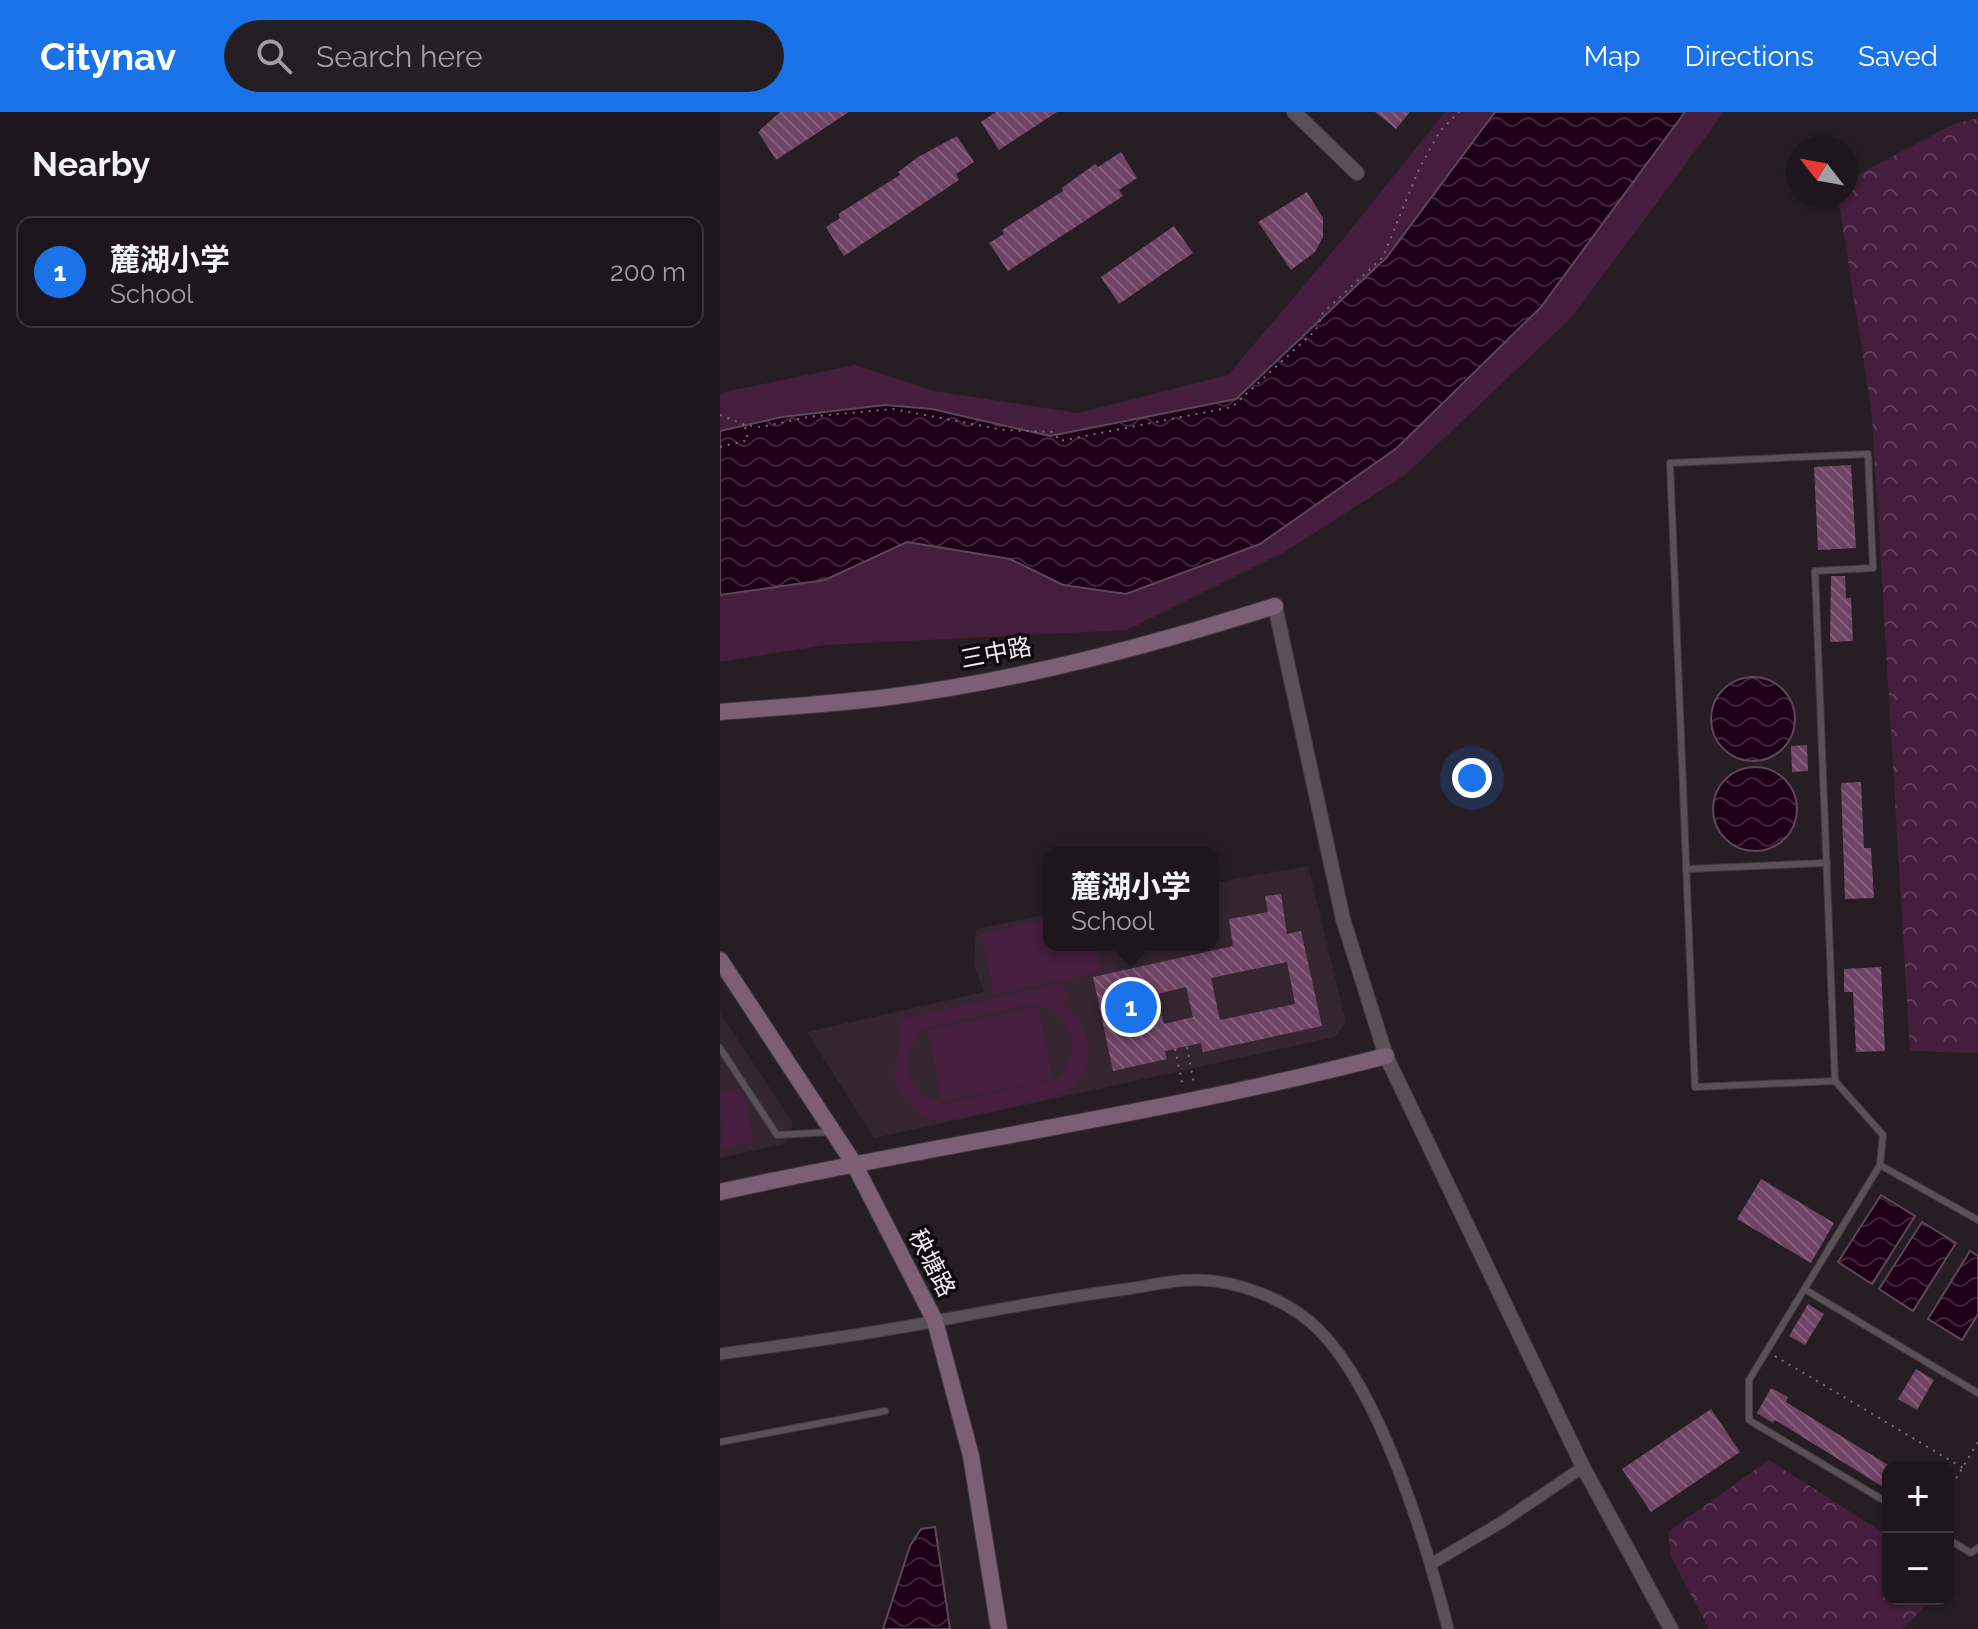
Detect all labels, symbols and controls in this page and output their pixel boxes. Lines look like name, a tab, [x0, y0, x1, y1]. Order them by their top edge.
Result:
search box	[224, 20, 784, 92]
text: Citynav	[40, 34, 176, 79]
icon: search	[252, 34, 296, 78]
text: Search here	[316, 39, 483, 74]
text: Map	[1584, 40, 1641, 73]
text: Directions	[1685, 40, 1814, 73]
text: Saved	[1858, 40, 1938, 73]
north arrow	[1786, 136, 1858, 208]
text: Nearby	[32, 144, 150, 184]
text: 麓湖小学	[110, 242, 230, 277]
text: 1	[54, 257, 66, 287]
text: 200 m	[610, 257, 686, 287]
text: School	[110, 279, 193, 309]
street label: 三中路	[958, 631, 1034, 674]
your location	[1452, 758, 1492, 798]
popup	[1043, 847, 1219, 951]
text: 麓湖小学	[1071, 869, 1191, 904]
text: School	[1071, 906, 1154, 936]
pin: 1	[1105, 977, 1157, 1037]
street label: 秧塘路	[903, 1224, 962, 1301]
map controls	[1882, 1461, 1954, 1605]
button: +	[1882, 1461, 1954, 1533]
button: −	[1882, 1533, 1954, 1605]

